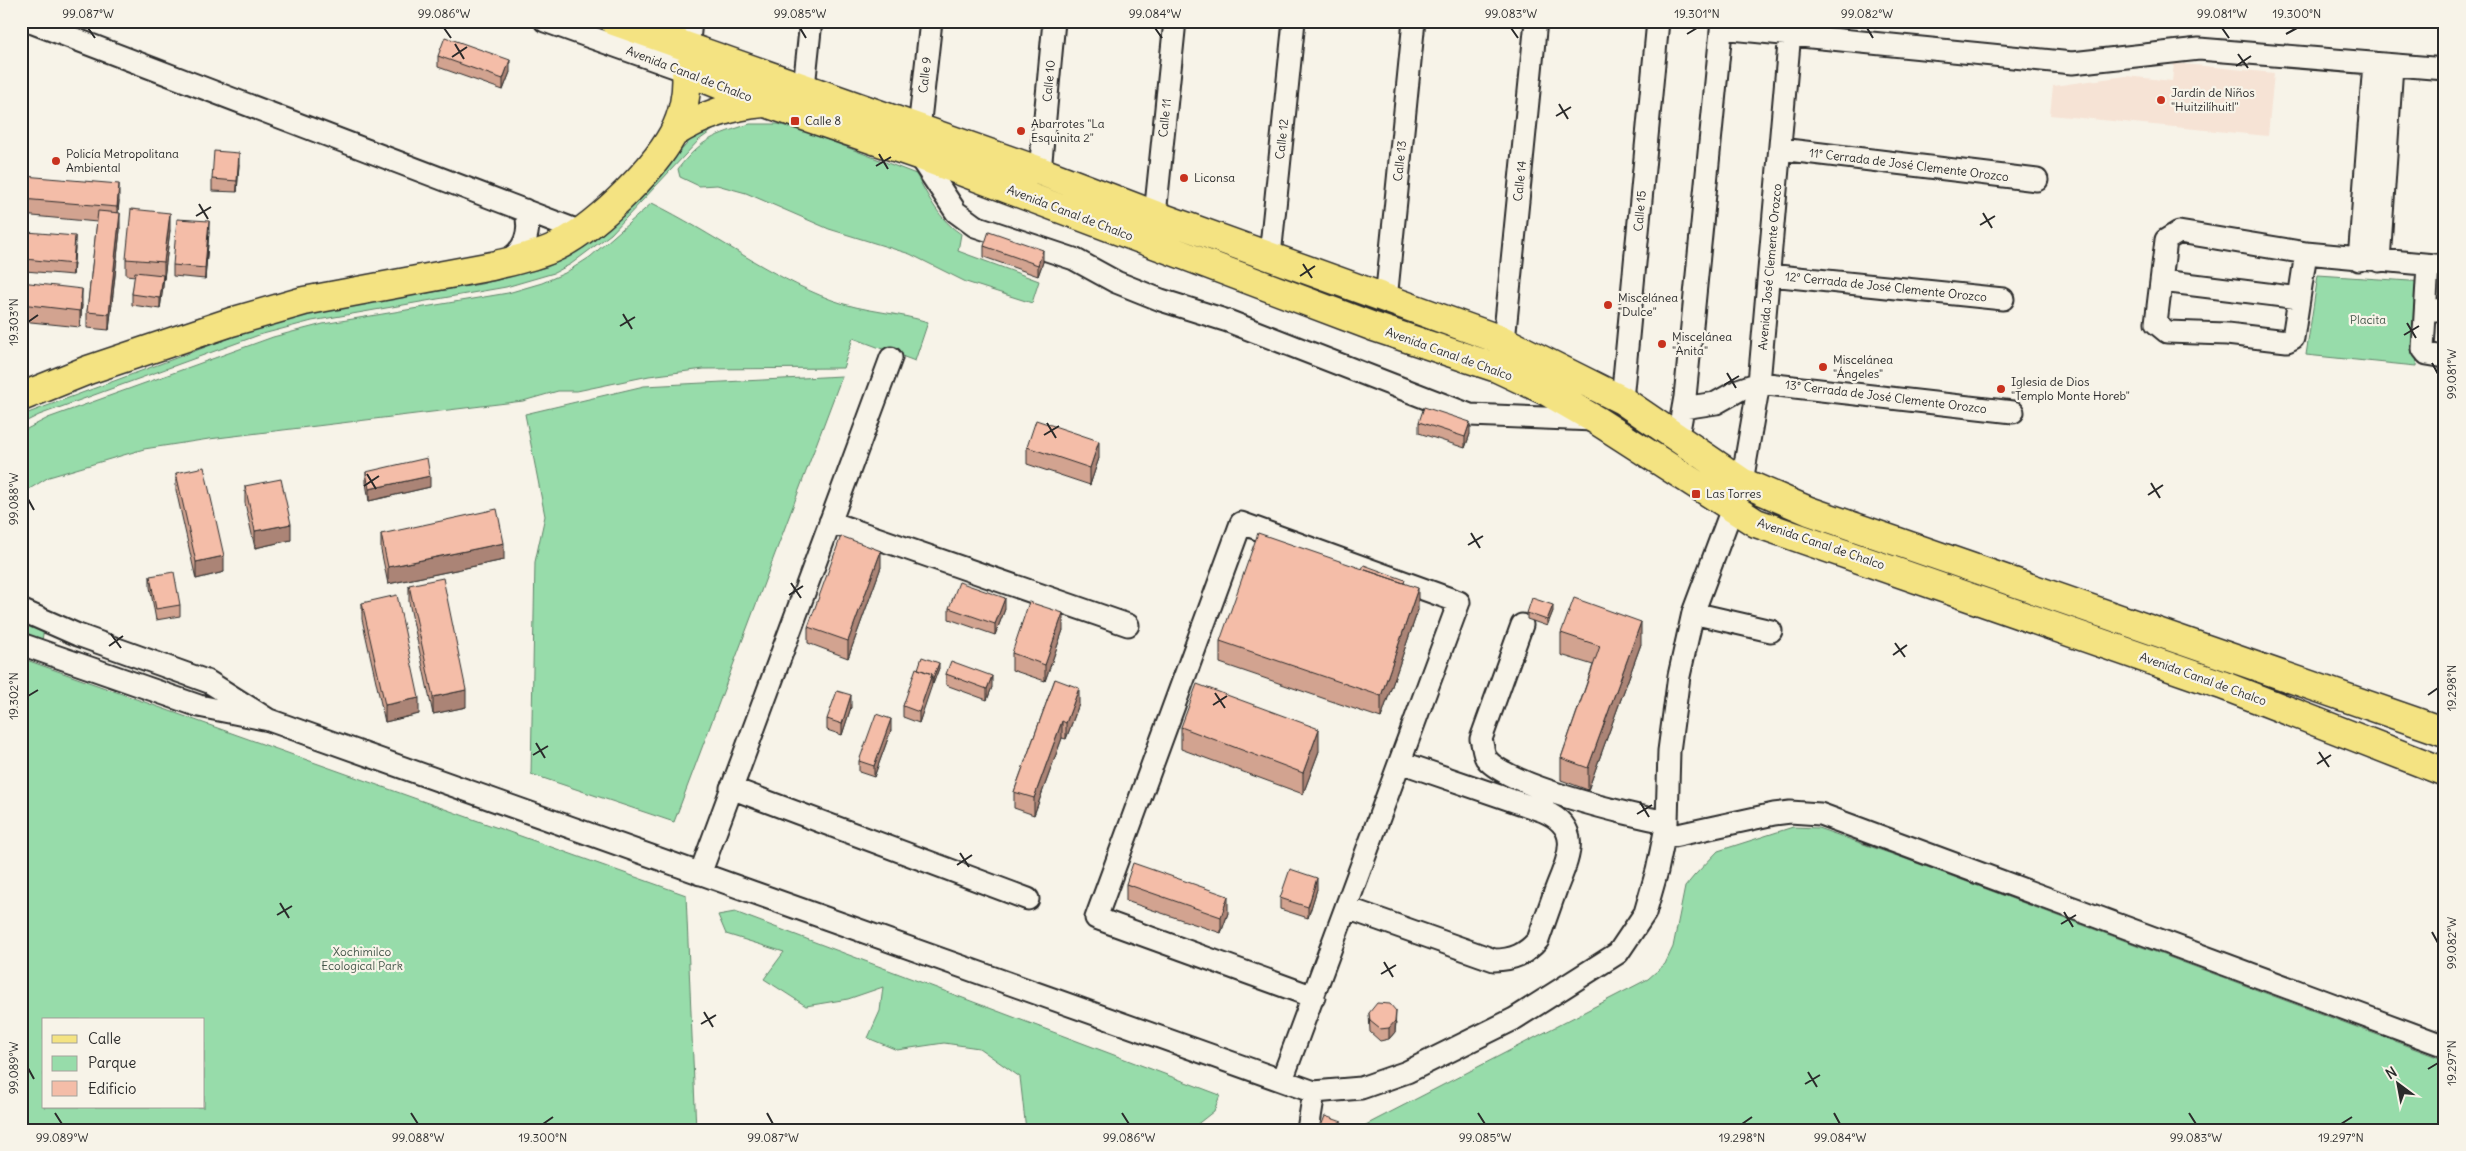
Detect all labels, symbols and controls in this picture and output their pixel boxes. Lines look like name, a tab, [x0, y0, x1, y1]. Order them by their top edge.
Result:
text: 99.087°W	[62, 6, 114, 21]
text: 99.086°W	[418, 6, 470, 21]
text: 99.085°W	[774, 6, 826, 21]
text: 99.084°W	[1129, 6, 1181, 21]
text: 99.083°W	[1485, 6, 1537, 21]
text: 19.301°N	[1674, 6, 1720, 21]
text: 99.082°W	[1841, 6, 1893, 21]
text: 99.081°W	[2197, 6, 2247, 21]
text: 19.300°N	[2273, 6, 2321, 21]
street label: Avenida Canal de Chalco	[624, 43, 755, 105]
street label: Calle 9	[915, 56, 934, 94]
street label: Calle 10	[1039, 59, 1058, 103]
place label: Jardín de Niños "Huitzilíhuitl"	[2171, 85, 2255, 114]
marker: Jardín de Niños "Huitzilíhuitl"	[2155, 94, 2167, 106]
street label: Calle 11	[1155, 98, 1174, 138]
place label: Calle 8	[805, 113, 841, 128]
marker: Calle 8	[789, 115, 801, 127]
place label: Abarrotes "La Esquinita 2"	[1031, 116, 1105, 145]
street label: Calle 12	[1272, 118, 1291, 160]
marker: Abarrotes "La Esquinita 2"	[1015, 125, 1027, 137]
street label: Calle 13	[1390, 140, 1409, 182]
street label: 11° Cerrada de José Clemente Orozco	[1808, 145, 2010, 184]
place label: Policía Metropolitana Ambiental	[66, 146, 179, 175]
marker: Policía Metropolitana Ambiental	[50, 155, 62, 167]
street label: Calle 14	[1510, 160, 1529, 202]
place label: Liconsa	[1194, 170, 1235, 185]
marker: Liconsa	[1178, 172, 1190, 184]
street label: Avenida Canal de Chalco	[1005, 182, 1136, 244]
street label: Avenida José Clemente Orozco	[1755, 183, 1784, 351]
street label: Calle 15	[1630, 190, 1649, 232]
street label: 12° Cerrada de José Clemente Orozco	[1785, 268, 1988, 305]
place label: Miscelánea "Dulce"	[1618, 290, 1678, 319]
text: 19.303°N	[6, 298, 21, 346]
marker: Miscelánea "Dulce"	[1602, 299, 1614, 311]
park label: Placita	[2350, 312, 2386, 327]
street label: Avenida Canal de Chalco	[1384, 324, 1515, 384]
place label: Miscelánea "Anita"	[1672, 329, 1732, 358]
marker: Miscelánea "Anita"	[1656, 338, 1668, 350]
text: 99.081°W	[2444, 349, 2459, 399]
place label: Miscelánea "Ángeles"	[1833, 352, 1893, 381]
marker: Miscelánea "Ángeles"	[1817, 361, 1829, 373]
place label: Iglesia de Dios "Templo Monte Horeb"	[2011, 374, 2130, 403]
street label: 13° Cerrada de José Clemente Orozco	[1784, 377, 1988, 416]
marker: Iglesia de Dios "Templo Monte Horeb"	[1995, 383, 2007, 395]
text: 99.088°W	[6, 473, 21, 525]
place label: Las Torres	[1706, 486, 1761, 501]
marker: Las Torres	[1690, 488, 1702, 500]
street label: Avenida Canal de Chalco	[1755, 515, 1887, 572]
street label: Avenida Canal de Chalco	[2138, 649, 2269, 709]
text: 19.298°N	[2444, 665, 2459, 711]
text: 19.302°N	[6, 672, 21, 720]
text: 99.082°W	[2444, 917, 2459, 969]
park label: Xochimilco Ecological Park	[321, 944, 403, 973]
legend	[42, 1018, 205, 1108]
text: Calle	[88, 1029, 121, 1048]
text: 19.297°N	[2444, 1040, 2459, 1086]
text: 99.089°W	[6, 1042, 21, 1094]
text: Parque	[88, 1053, 136, 1072]
north arrow	[2374, 1058, 2424, 1108]
text: N	[2382, 1063, 2400, 1083]
text: Edificio	[88, 1079, 136, 1098]
text: 99.089°W	[36, 1130, 88, 1145]
text: 99.088°W	[392, 1130, 444, 1145]
text: 19.300°N	[519, 1130, 567, 1145]
text: 99.087°W	[747, 1130, 799, 1145]
text: 99.086°W	[1103, 1130, 1155, 1145]
text: 99.085°W	[1459, 1130, 1511, 1145]
text: 19.298°N	[1719, 1130, 1765, 1145]
text: 99.084°W	[1814, 1130, 1866, 1145]
text: 99.083°W	[2170, 1130, 2222, 1145]
text: 19.297°N	[2318, 1130, 2364, 1145]

